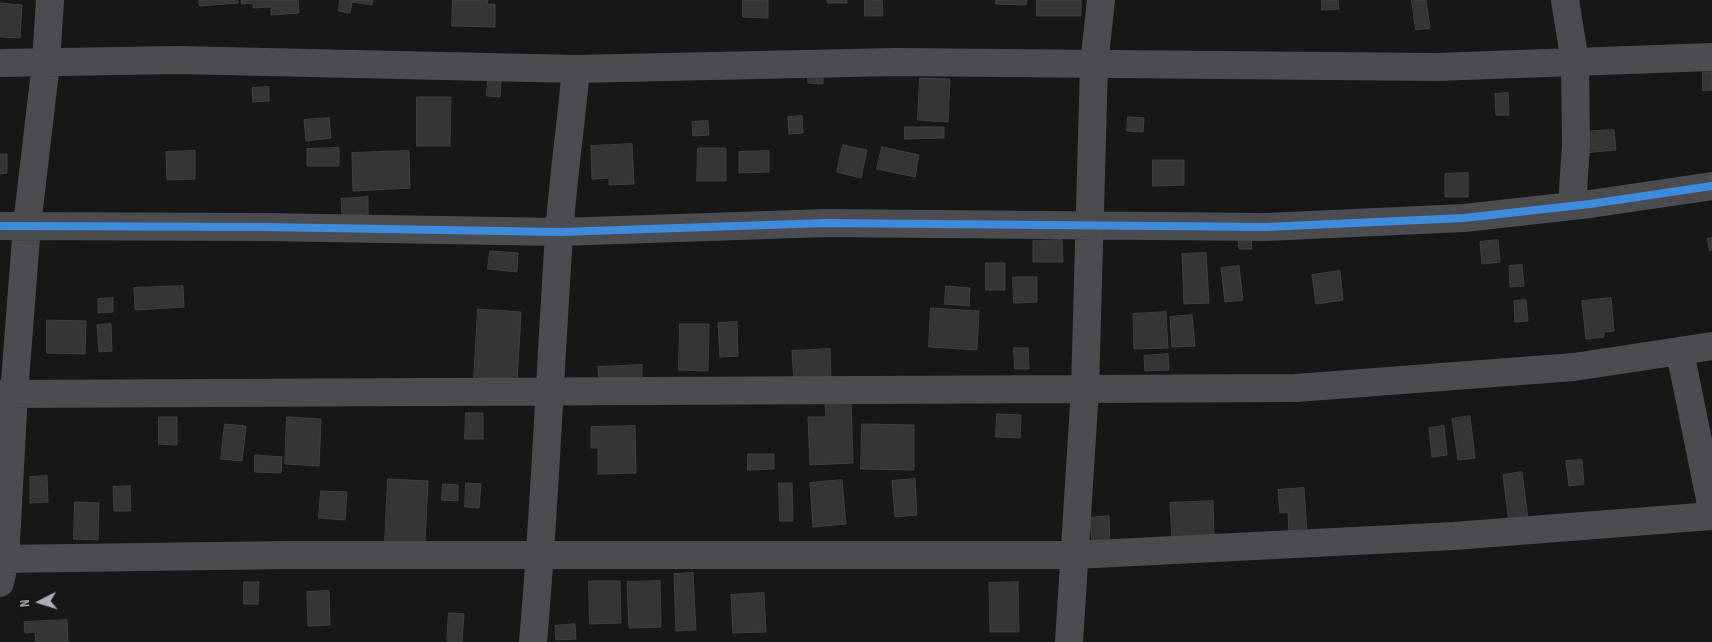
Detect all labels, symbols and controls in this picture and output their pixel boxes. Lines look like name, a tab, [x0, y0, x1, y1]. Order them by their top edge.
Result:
north arrow	[15, 577, 65, 627]
text: N	[16, 599, 33, 608]

